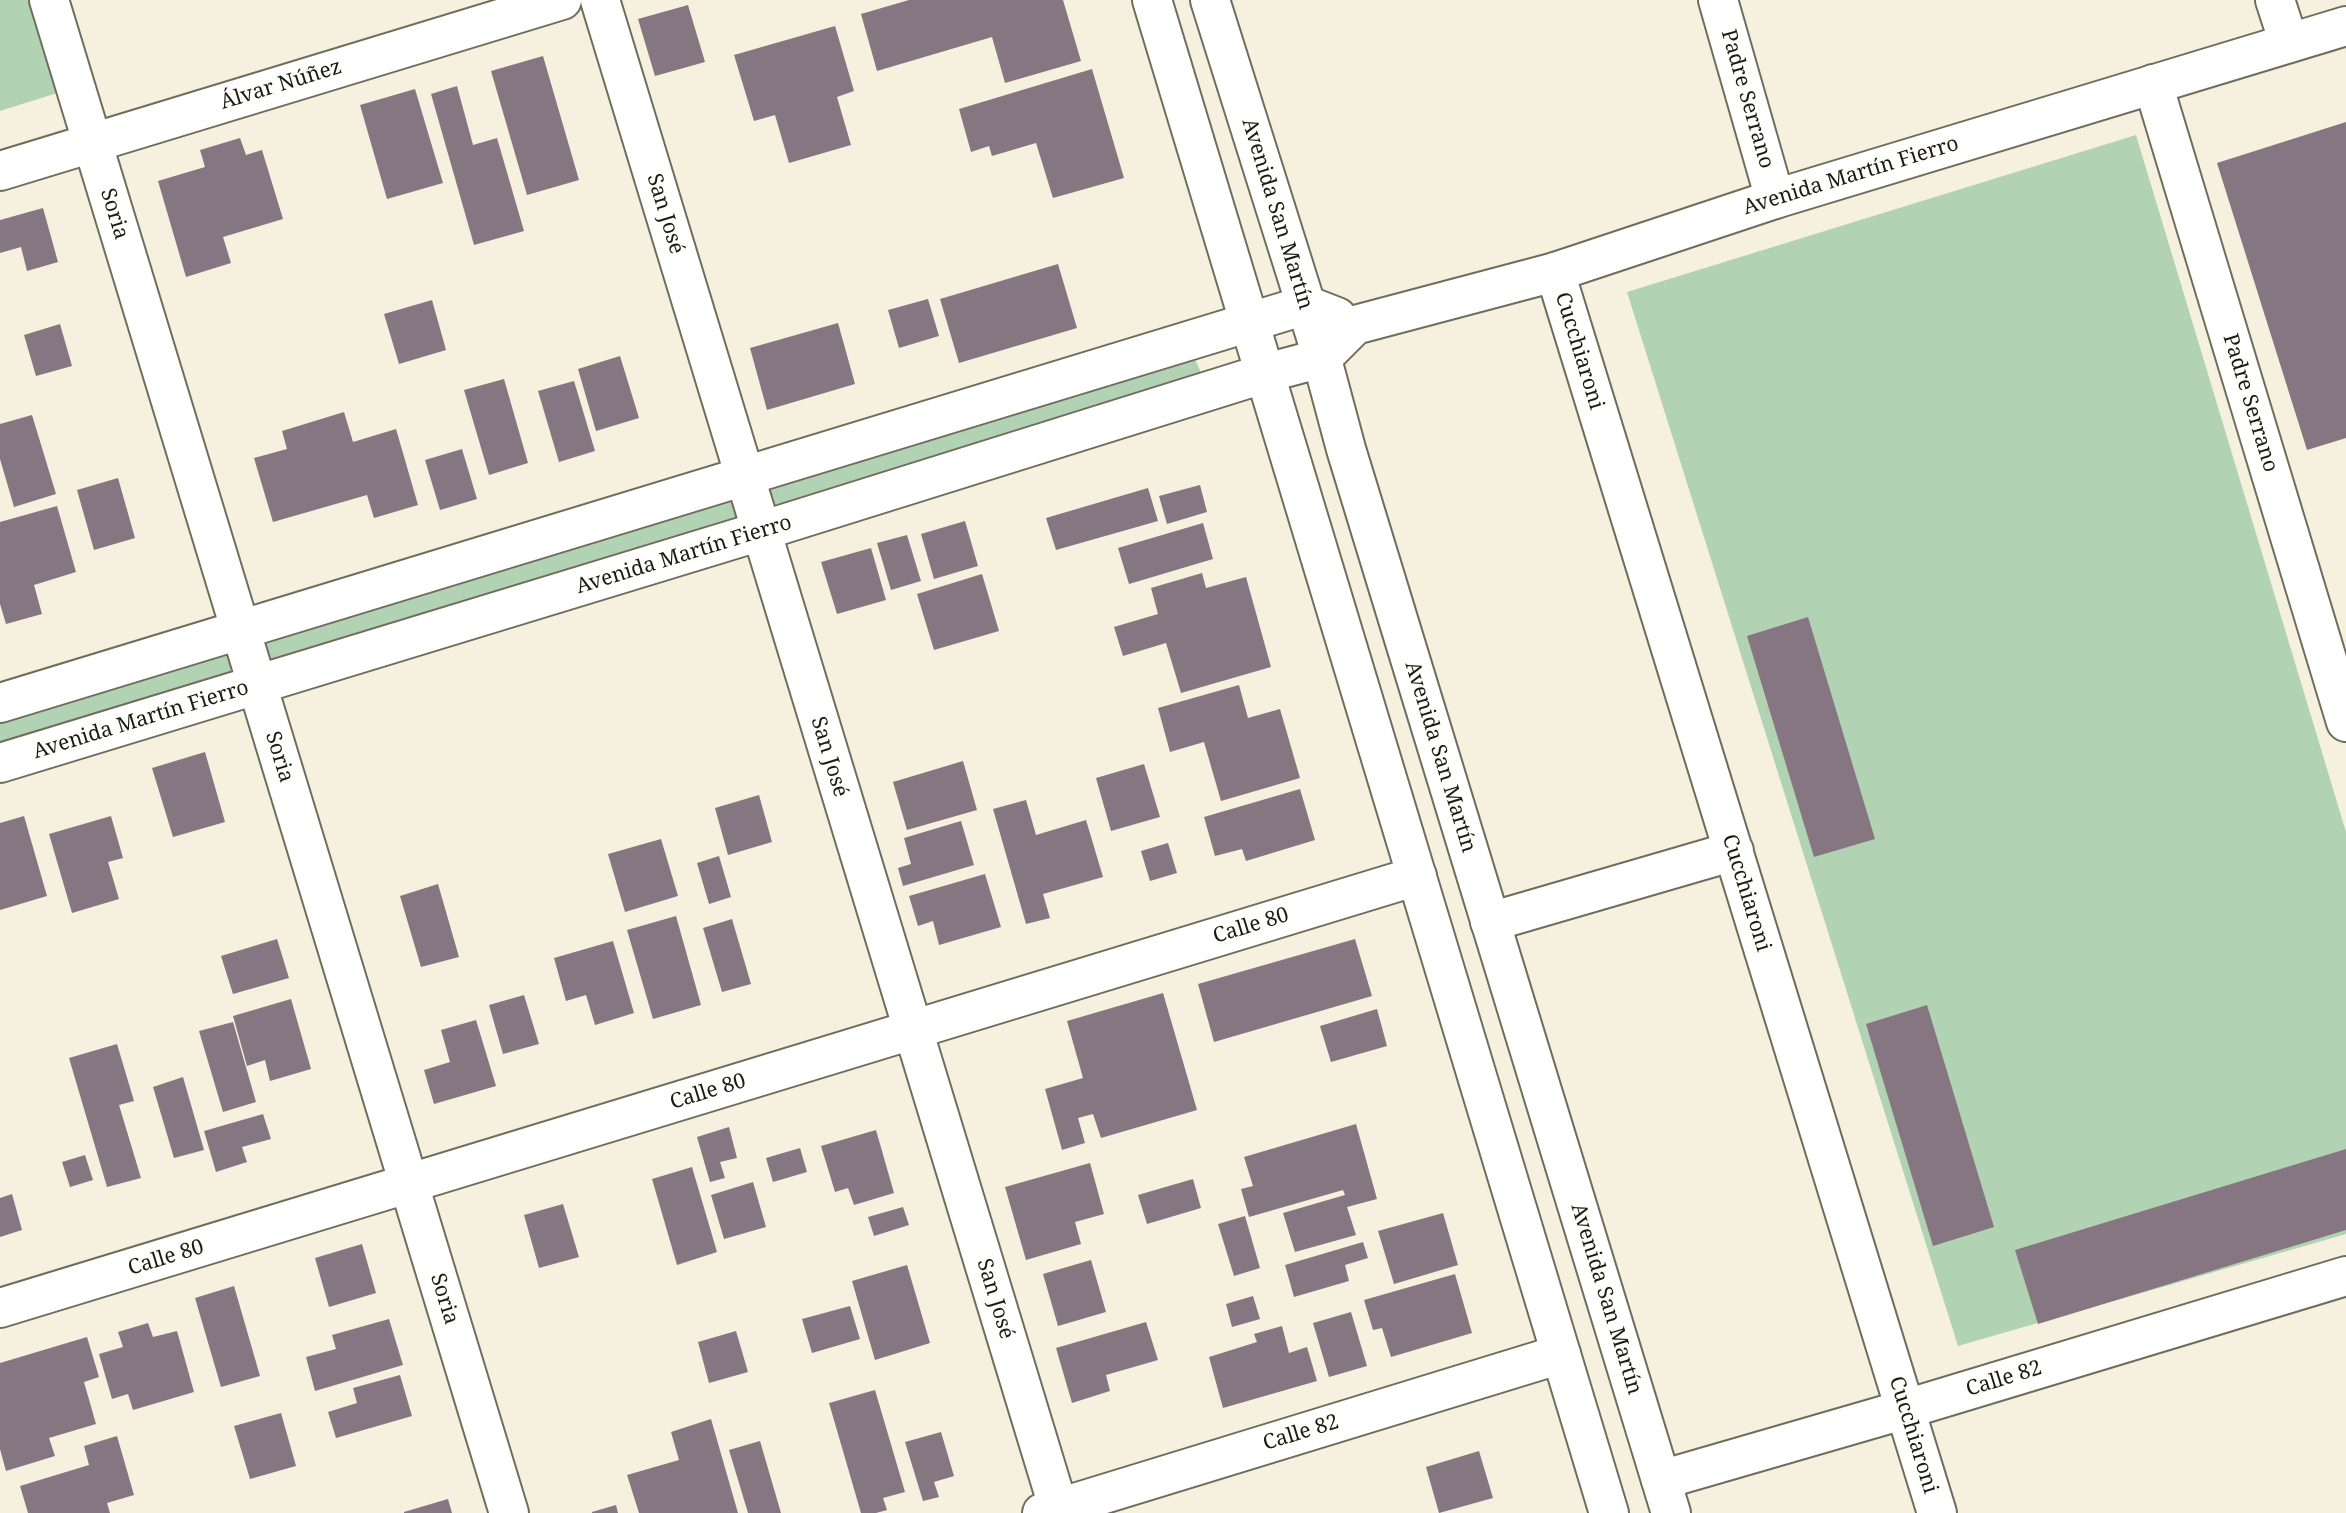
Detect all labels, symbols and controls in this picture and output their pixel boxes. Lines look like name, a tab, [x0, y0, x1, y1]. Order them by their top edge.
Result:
street label: Padre Serrano	[1715, 27, 1779, 171]
street label: Álvar Núñez	[217, 55, 345, 115]
street label: Avenida San Martín	[1236, 115, 1318, 313]
street label: Avenida Martín Fierro	[1740, 131, 1962, 221]
street label: San José	[641, 171, 689, 257]
street label: Soria	[94, 185, 134, 243]
street label: Cucchiaroni	[1549, 289, 1609, 413]
street label: Padre Serrano	[2217, 331, 2283, 475]
street label: Avenida Martín Fierro	[573, 510, 795, 600]
street label: Avenida San Martín	[1399, 658, 1481, 856]
street label: Avenida Martín Fierro	[30, 675, 252, 765]
street label: San José	[805, 714, 853, 800]
street label: Soria	[259, 728, 299, 786]
street label: Cucchiaroni	[1716, 831, 1776, 955]
street label: Calle 80	[1210, 903, 1292, 949]
street label: Calle 80	[667, 1069, 749, 1115]
street label: Avenida San Martín	[1565, 1200, 1647, 1398]
street label: Calle 80	[125, 1235, 207, 1281]
street label: San José	[971, 1256, 1019, 1342]
street label: Soria	[424, 1270, 464, 1328]
street label: Calle 82	[1963, 1356, 2045, 1402]
street label: Cucchiaroni	[1883, 1373, 1943, 1497]
street label: Calle 82	[1260, 1410, 1342, 1456]

